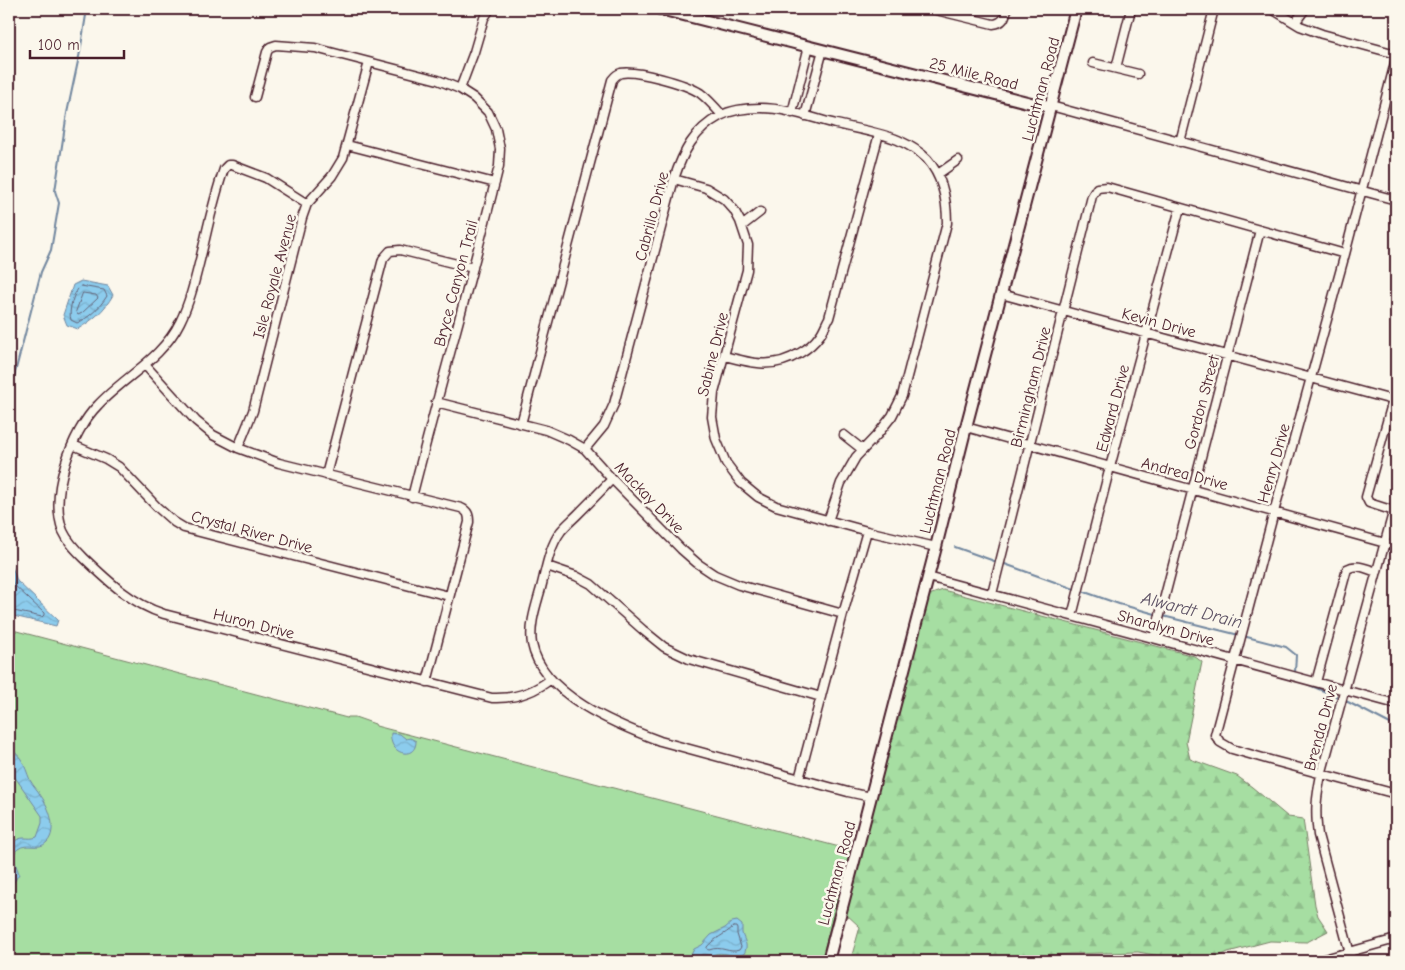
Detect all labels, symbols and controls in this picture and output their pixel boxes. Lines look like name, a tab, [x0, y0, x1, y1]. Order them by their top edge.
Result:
scale bar	[30, 28, 124, 60]
street label: Luchtman Road	[1018, 35, 1064, 143]
text: 100 m	[38, 36, 80, 54]
street label: 25 Mile Road	[928, 54, 1020, 94]
street label: Cabrillo Drive	[631, 170, 673, 263]
street label: Isle Royale Avenue	[250, 212, 300, 341]
street label: Bryce Canyon Trail	[430, 218, 482, 349]
street label: Kevin Drive	[1120, 304, 1198, 341]
street label: Sabine Drive	[694, 310, 732, 398]
street label: Birmingham Drive	[1007, 325, 1055, 450]
street label: Gordon Street	[1181, 353, 1223, 451]
street label: Edward Drive	[1093, 363, 1133, 454]
street label: Henry Drive	[1254, 422, 1294, 505]
street label: Luchtman Road	[916, 427, 960, 535]
street label: Andrea Drive	[1140, 454, 1230, 494]
street label: Mackay Drive	[611, 458, 688, 537]
street label: Crystal River Drive	[189, 507, 314, 557]
water label: Alwardt Drain	[1138, 588, 1245, 633]
street label: Huron Drive	[211, 605, 296, 643]
street label: Sharalyn Drive	[1115, 606, 1216, 650]
street label: Brenda Drive	[1301, 682, 1341, 773]
street label: Luchtman Road	[814, 819, 860, 927]

